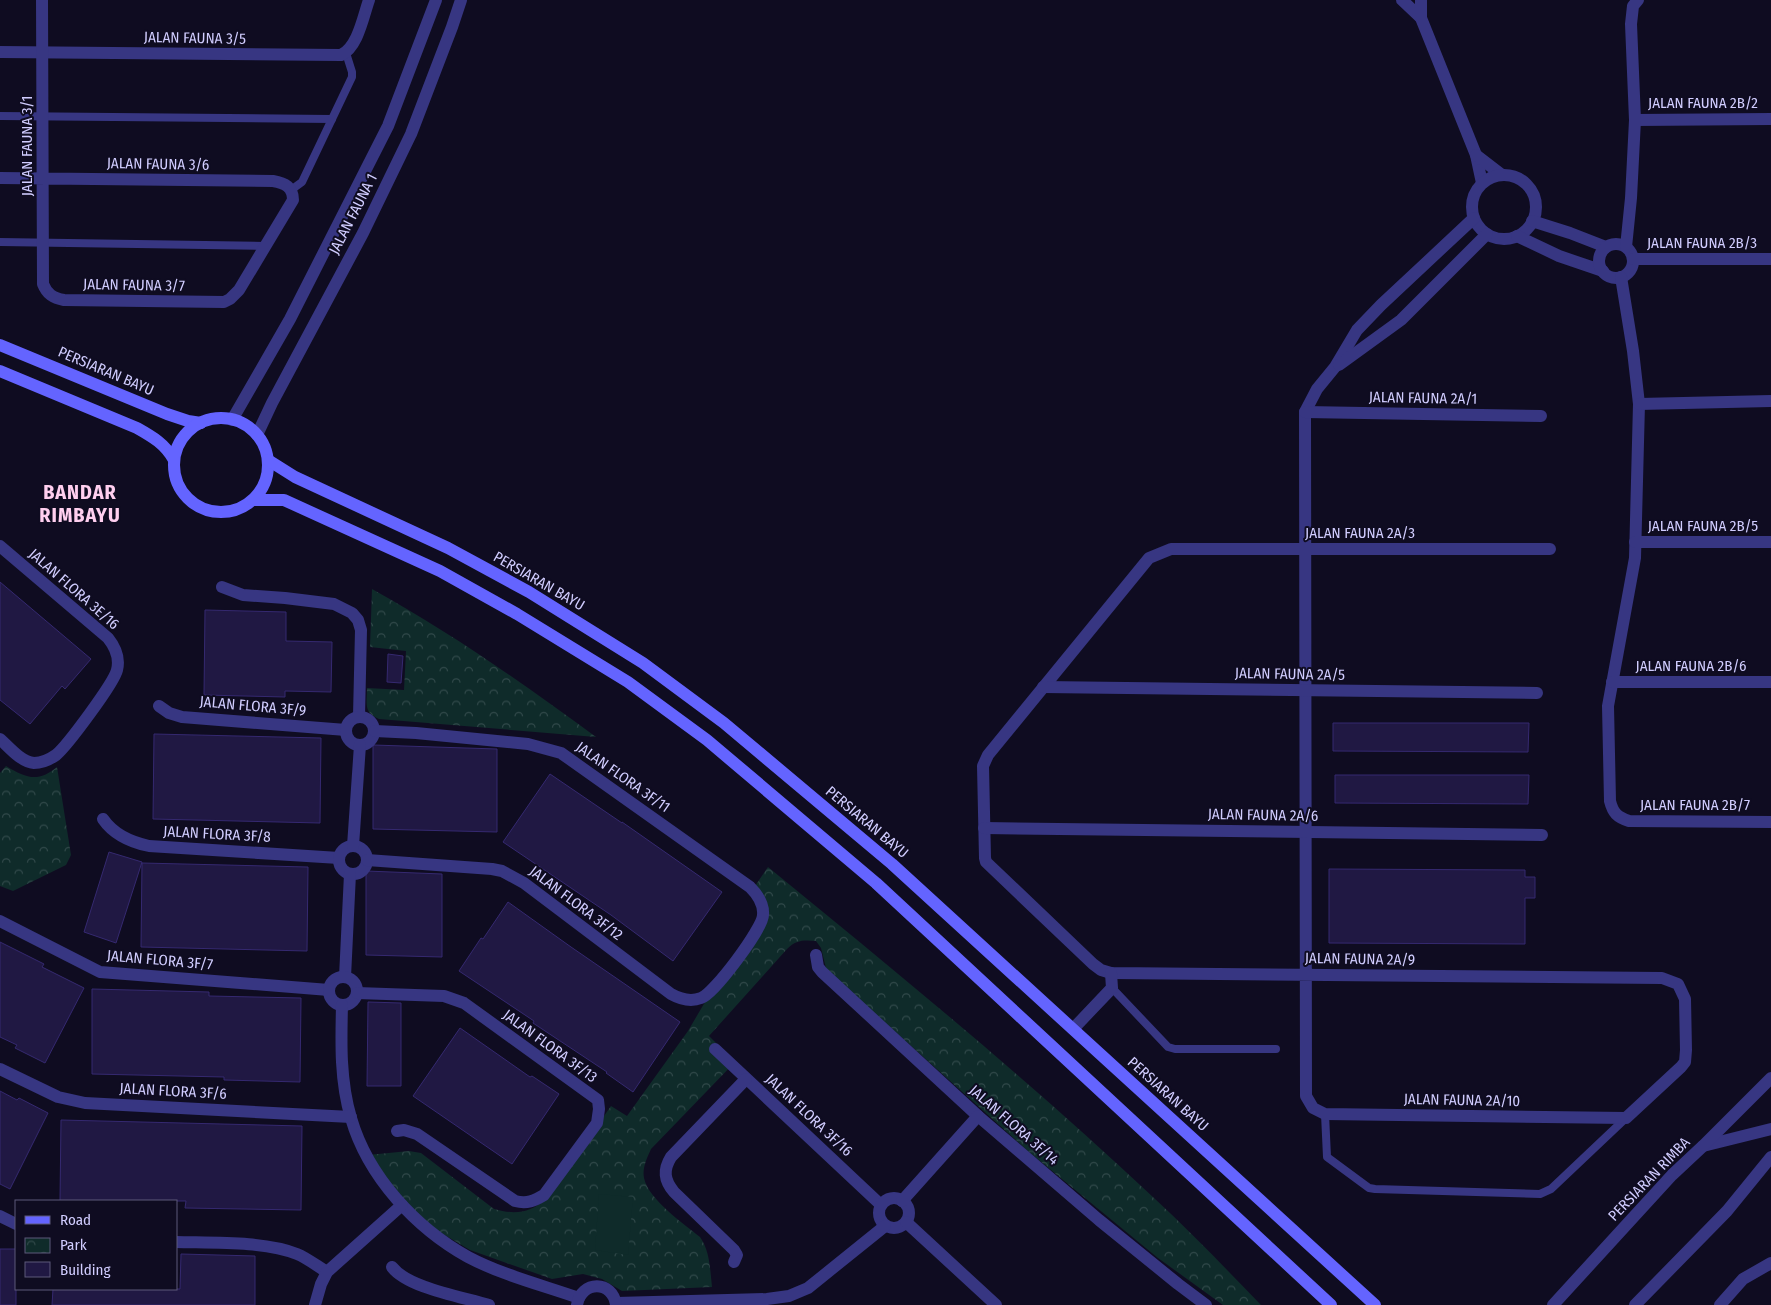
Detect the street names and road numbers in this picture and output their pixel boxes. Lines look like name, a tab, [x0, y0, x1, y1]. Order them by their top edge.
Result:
street label: JALAN FAUNA 3/5	[144, 28, 246, 48]
street label: JALAN FAUNA 2B/2	[1648, 94, 1758, 112]
street label: JALAN FAUNA 3/1	[18, 96, 36, 196]
street label: JALAN FAUNA 3/6	[107, 154, 209, 174]
street label: JALAN FAUNA 1	[325, 171, 381, 257]
street label: JALAN FAUNA 2B/3	[1647, 234, 1757, 252]
street label: JALAN FAUNA 3/7	[83, 275, 185, 295]
street label: PERSIARAN BAYU	[55, 343, 157, 399]
street label: JALAN FAUNA 2A/1	[1369, 388, 1477, 408]
street label: JALAN FAUNA 2B/5	[1648, 517, 1758, 535]
street label: JALAN FAUNA 2A/3	[1305, 524, 1415, 542]
street label: JALAN FLORA 3E/16	[25, 545, 123, 633]
street label: PERSIARAN BAYU	[490, 548, 588, 614]
street label: JALAN FAUNA 2B/6	[1636, 657, 1746, 675]
street label: JALAN FAUNA 2A/5	[1235, 664, 1345, 684]
street label: JALAN FLORA 3F/9	[199, 692, 307, 720]
street label: JALAN FLORA 3F/11	[572, 738, 674, 816]
street label: PERSIARAN BAYU	[822, 782, 912, 862]
street label: JALAN FAUNA 2B/7	[1640, 796, 1750, 814]
street label: JALAN FAUNA 2A/6	[1208, 805, 1318, 825]
street label: JALAN FLORA 3F/8	[163, 822, 271, 846]
street label: JALAN FLORA 3F/12	[526, 862, 626, 944]
street label: JALAN FLORA 3F/7	[106, 946, 214, 974]
street label: JALAN FAUNA 2A/9	[1305, 949, 1415, 969]
street label: JALAN FLORA 3F/13	[499, 1006, 601, 1086]
street label: PERSIARAN BAYU	[1124, 1053, 1212, 1135]
street label: JALAN FLORA 3F/16	[762, 1070, 856, 1160]
street label: JALAN FLORA 3F/6	[119, 1079, 227, 1103]
street label: JALAN FLORA 3F/14	[966, 1081, 1062, 1169]
street label: JALAN FAUNA 2A/10	[1404, 1090, 1520, 1110]
street label: PERSIARAN RIMBA	[1604, 1133, 1694, 1225]

